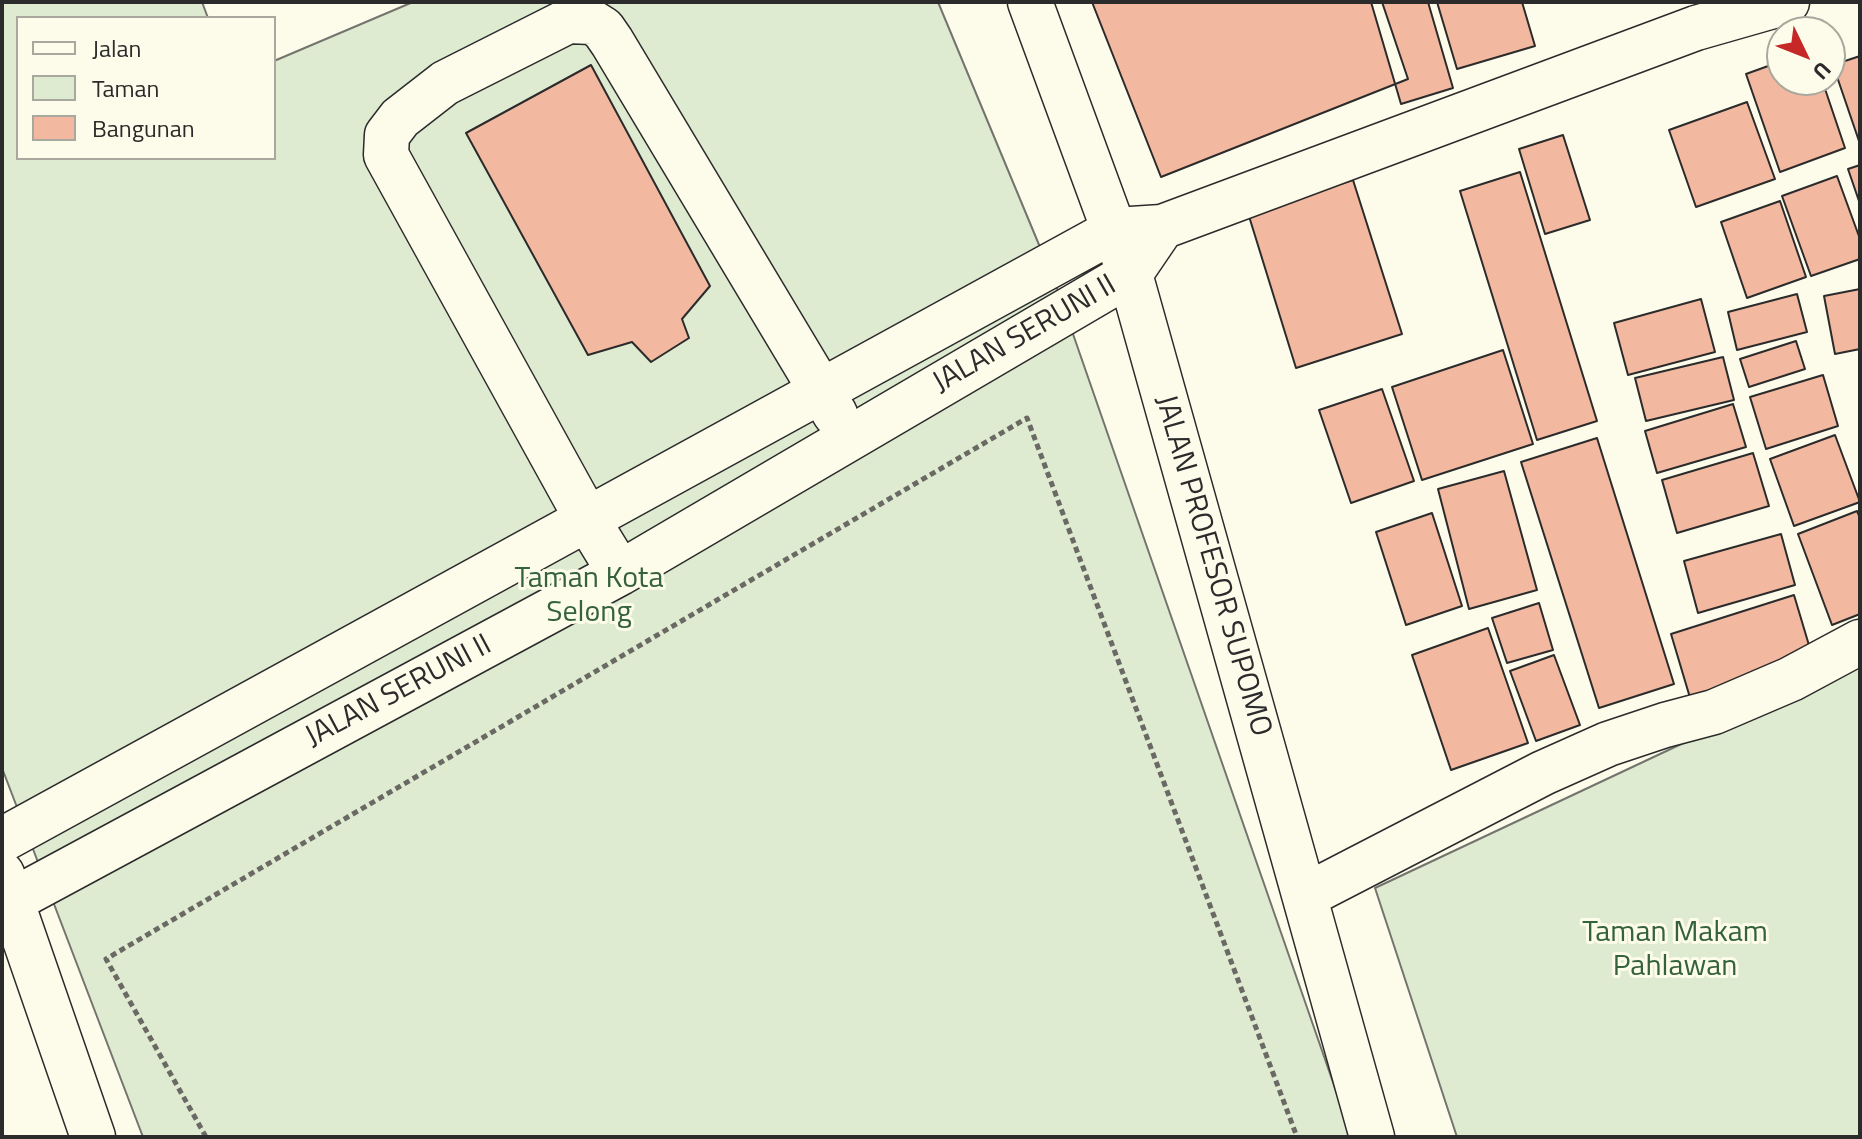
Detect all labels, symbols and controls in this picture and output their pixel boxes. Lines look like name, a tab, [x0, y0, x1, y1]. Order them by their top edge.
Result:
legend	[16, 16, 276, 160]
north arrow	[1766, 16, 1846, 96]
text: Jalan	[92, 30, 141, 66]
text: U	[1805, 54, 1839, 88]
text: Taman	[92, 70, 160, 106]
text: Bangunan	[92, 110, 195, 146]
street label: JALAN SERUNI II	[927, 268, 1123, 402]
street label: JALAN PROFESOR SUPOMO	[1146, 391, 1278, 741]
park label: Taman Kota Selong	[515, 562, 663, 632]
street label: JALAN SERUNI II	[300, 628, 498, 756]
park label: Taman Makam Pahlawan	[1582, 916, 1768, 986]

